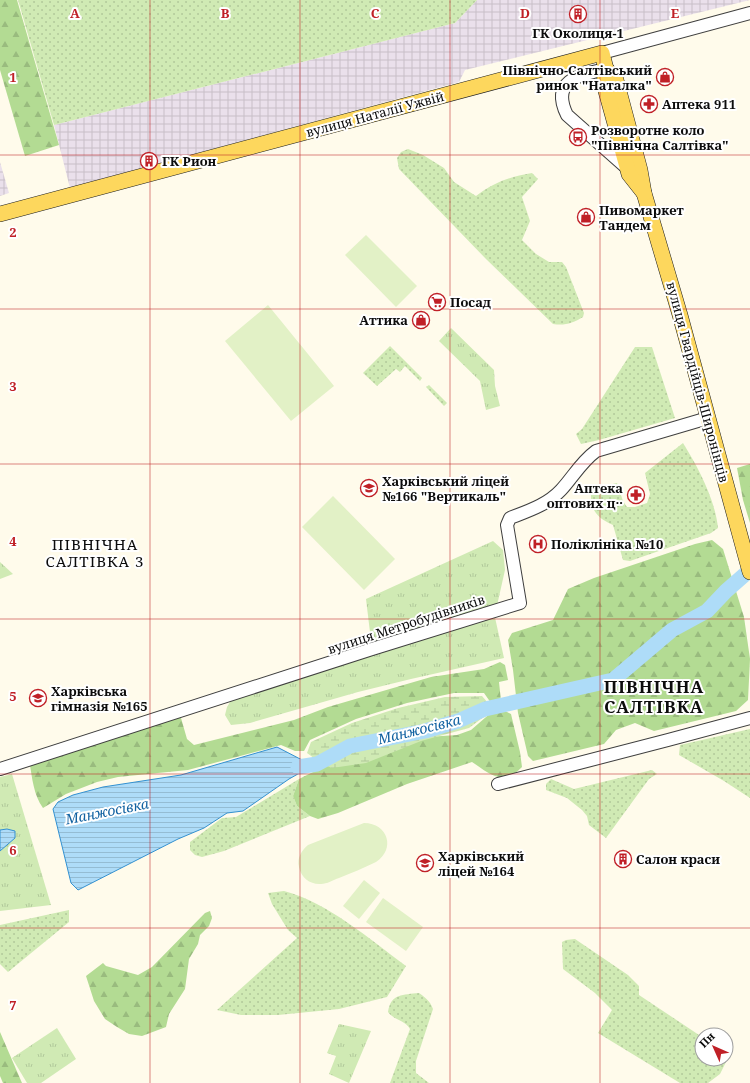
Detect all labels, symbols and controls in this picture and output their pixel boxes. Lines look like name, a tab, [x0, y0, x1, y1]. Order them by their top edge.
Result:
text: A	[70, 4, 80, 22]
text: B	[221, 4, 230, 22]
text: C	[371, 4, 380, 22]
text: D	[520, 4, 530, 22]
building icon: ГК Околиця-1	[568, 4, 588, 24]
text: E	[671, 4, 680, 22]
place label: ГК Околиця-1	[532, 24, 624, 42]
place label: Північно-Салтівський ринок "Наталка"	[503, 61, 652, 94]
shop icon: Північно-Салтівський ринок "Наталка"	[655, 67, 675, 87]
text: 1	[9, 68, 17, 86]
street label: вулиця Наталії Ужвій	[304, 87, 446, 141]
pharmacy icon: Аптека 911	[639, 94, 659, 114]
place label: Аптека 911	[662, 95, 736, 113]
place label: Розворотне коло "Північна Салтівка"	[591, 121, 729, 154]
bus stop icon: Розворотне коло "Північна Салтівка"	[568, 127, 588, 147]
building icon: ГК Рион	[139, 151, 159, 171]
place label: ГК Рион	[162, 152, 217, 170]
place label: Пивомаркет Тандем	[599, 201, 685, 234]
shop icon: Пивомаркет Тандем	[576, 207, 596, 227]
text: 2	[9, 223, 17, 241]
street label: вулиця Гвардійців-Широнінців	[663, 280, 733, 484]
supermarket icon: Посад	[427, 292, 447, 312]
place label: Посад	[450, 293, 491, 311]
shop icon: Аттика	[411, 310, 431, 330]
place label: Аттика	[359, 311, 408, 329]
text: 3	[9, 377, 17, 395]
place label: Харківський ліцей №166 "Вертикаль"	[382, 472, 509, 505]
school or university icon: Харківський ліцей №166 "Вертикаль"	[359, 478, 379, 498]
place label: Аптека оптових ц‥	[547, 479, 623, 512]
pharmacy icon: Аптека оптових ц‥	[626, 485, 646, 505]
text: 4	[9, 532, 17, 550]
district label: ПІВНІЧНА САЛТІВКА 3	[46, 534, 144, 571]
hospital icon: Поліклініка №10	[528, 534, 548, 554]
place label: Поліклініка №10	[551, 535, 663, 553]
street label: вулиця Метробудівників	[325, 590, 487, 658]
district label: ПІВНІЧНА САЛТІВКА	[604, 675, 704, 718]
place label: Харківська гімназія №165	[51, 682, 148, 715]
text: 5	[9, 687, 17, 705]
school or university icon: Харківська гімназія №165	[28, 688, 48, 708]
water label: Манжосівка	[375, 710, 462, 749]
water label: Манжосівка	[63, 794, 150, 829]
text: 6	[9, 841, 17, 859]
place label: Харківський ліцей №164	[438, 847, 524, 880]
building icon: Салон краси	[613, 849, 633, 869]
place label: Салон краси	[636, 850, 720, 868]
school or university icon: Харківський ліцей №164	[415, 853, 435, 873]
text: 7	[9, 996, 17, 1014]
north arrow	[694, 1027, 734, 1067]
text: Пн	[696, 1028, 718, 1051]

